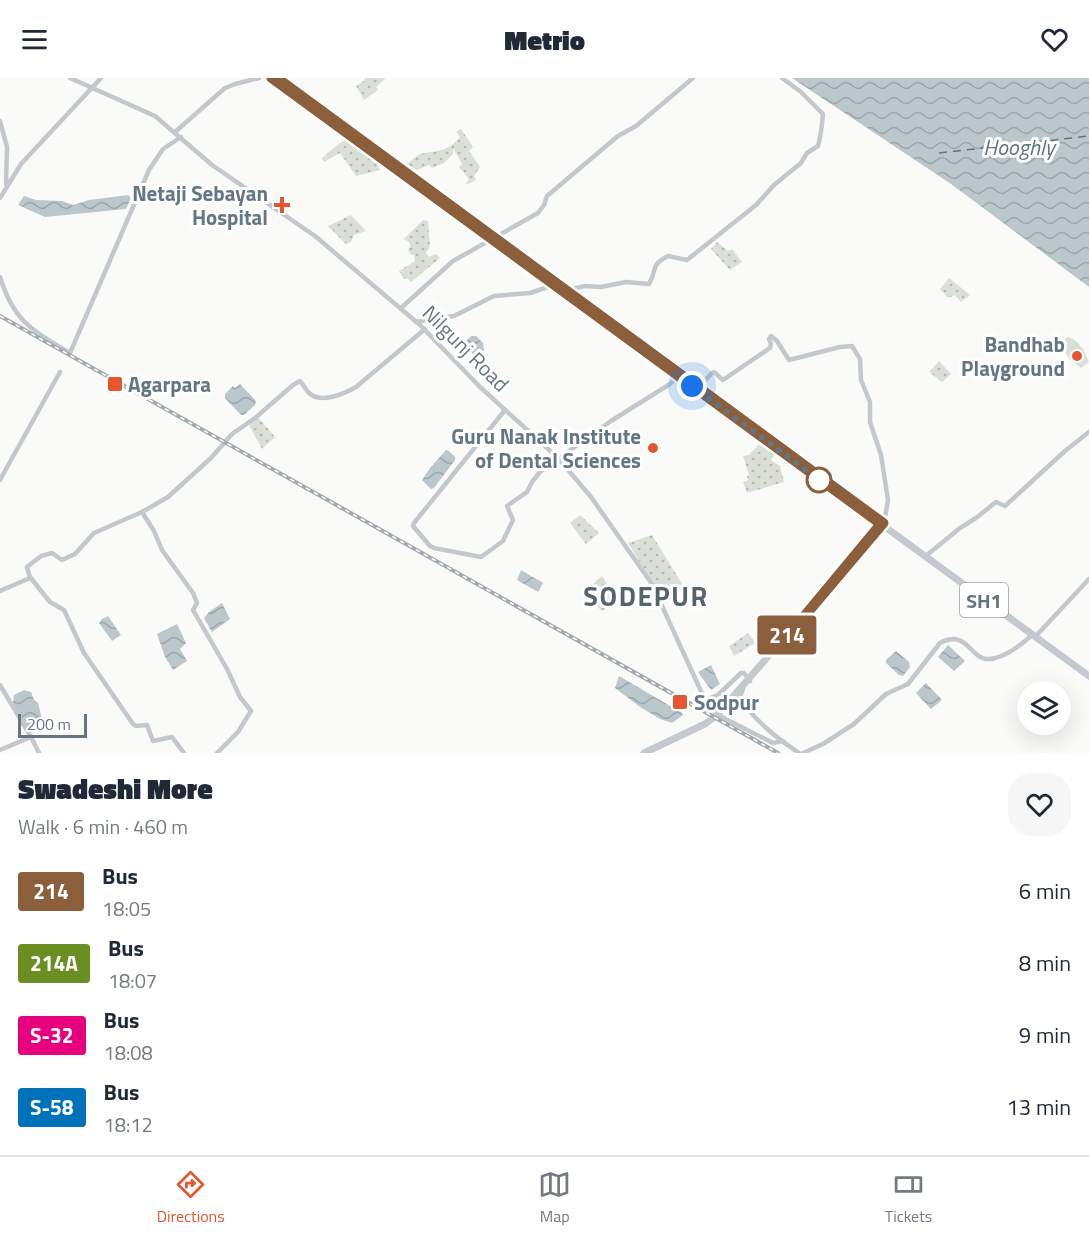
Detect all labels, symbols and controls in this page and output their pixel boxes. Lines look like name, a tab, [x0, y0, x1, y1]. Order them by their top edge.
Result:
text: Metrio	[504, 19, 585, 60]
icon: menu	[18, 23, 51, 56]
icon: heart	[1038, 23, 1071, 56]
water label: Hooghly	[983, 130, 1058, 164]
place label: Netaji Sebayan Hospital	[132, 177, 268, 233]
marker: Netaji Sebayan Hospital	[273, 196, 291, 214]
street label: Nilgunj Road	[415, 297, 517, 399]
place label: Bandhab Playground	[961, 328, 1065, 384]
marker: Bandhab Playground	[1070, 349, 1084, 363]
place label: Agarpara	[128, 368, 211, 400]
your location	[677, 371, 707, 401]
marker: Agarpara	[106, 375, 124, 393]
place label: Guru Nanak Institute of Dental Sciences	[451, 420, 641, 476]
marker: Guru Nanak Institute of Dental Sciences	[646, 441, 660, 455]
unlabelled marker	[806, 467, 832, 493]
district label: SODEPUR	[583, 575, 709, 616]
road number: SH1	[960, 583, 1008, 617]
line badge: 214	[752, 616, 822, 654]
text: 214	[769, 619, 805, 651]
map controls	[1017, 681, 1071, 735]
button: layers	[1017, 681, 1071, 735]
place label: Sodpur	[694, 686, 759, 718]
marker: Sodpur	[671, 693, 689, 711]
scale bar	[18, 711, 87, 738]
text: 200 m	[27, 712, 71, 736]
text: Swadeshi More	[18, 767, 213, 810]
button: heart	[1008, 773, 1071, 836]
text: Walk · 6 min · 460 m	[18, 811, 188, 842]
text: Bus	[102, 859, 138, 893]
text: 6 min	[1019, 874, 1071, 908]
text: 214	[33, 875, 69, 907]
text: 18:05	[102, 893, 151, 924]
text: Bus	[108, 931, 144, 965]
text: 8 min	[1019, 946, 1071, 980]
text: 214A	[30, 947, 78, 979]
text: 18:07	[108, 965, 157, 996]
text: Bus	[104, 1003, 139, 1037]
text: 9 min	[1019, 1018, 1071, 1052]
text: S-32	[30, 1019, 74, 1051]
text: 18:08	[104, 1037, 153, 1068]
text: Bus	[104, 1075, 139, 1109]
text: 13 min	[1006, 1090, 1071, 1124]
text: S-58	[30, 1091, 74, 1123]
text: 18:12	[104, 1109, 153, 1140]
tab: Directions	[157, 1168, 225, 1228]
tab: Map	[538, 1168, 571, 1228]
tab: Tickets	[885, 1168, 932, 1228]

